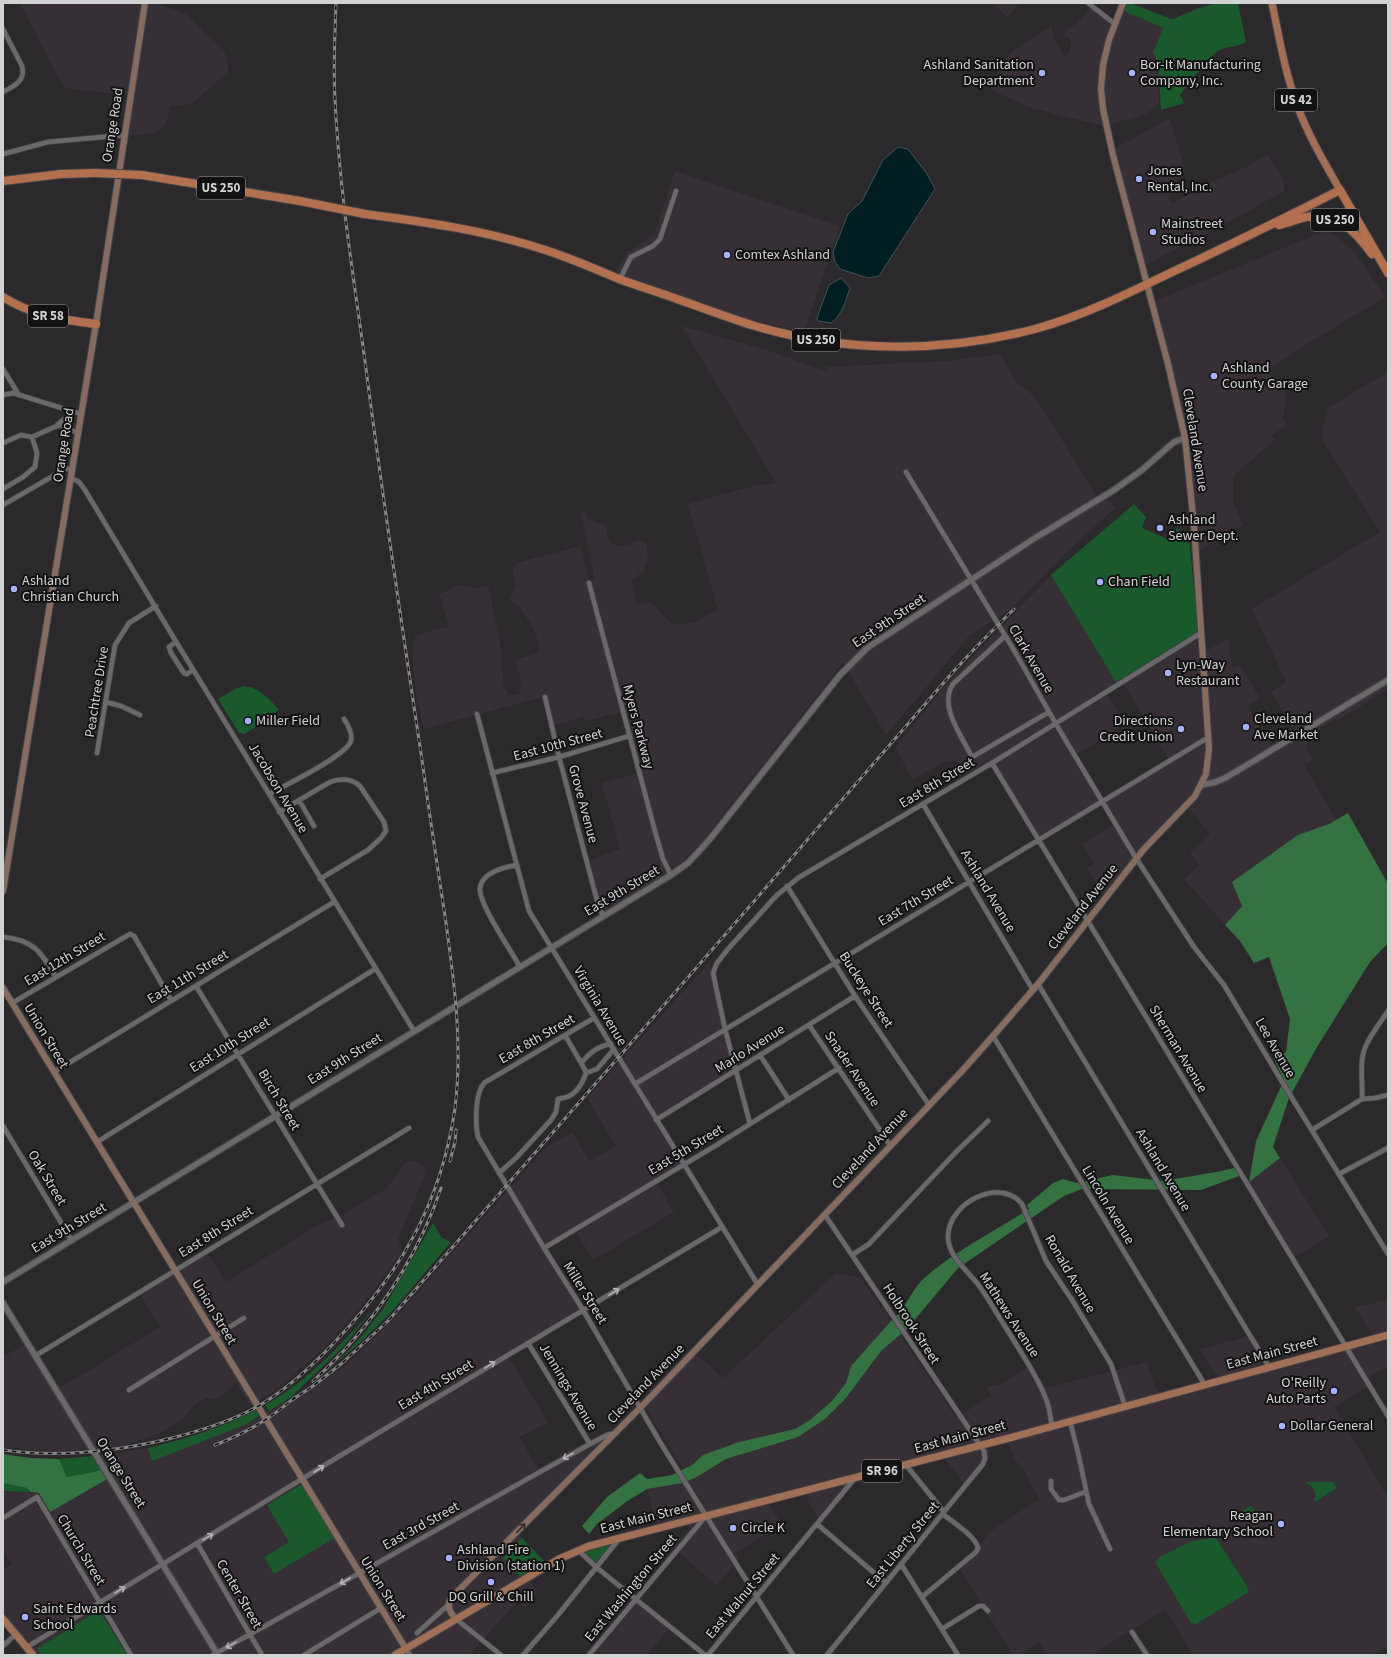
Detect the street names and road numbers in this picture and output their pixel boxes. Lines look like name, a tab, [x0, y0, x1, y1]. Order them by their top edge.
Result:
street label: Orange Road	[97, 86, 129, 164]
road number: US 42	[1275, 89, 1317, 111]
road number: US 250	[197, 177, 245, 199]
road number: US 250	[1311, 209, 1359, 231]
road number: SR 58	[28, 305, 68, 327]
road number: US 250	[792, 329, 840, 351]
street label: Cleveland Avenue	[1177, 387, 1213, 493]
street label: Orange Road	[48, 406, 80, 484]
street label: East 9th Street	[848, 589, 930, 653]
street label: Clark Avenue	[1003, 621, 1059, 697]
street label: Peachtree Drive	[80, 645, 114, 739]
street label: Myers Parkway	[617, 682, 659, 772]
street label: East 10th Street	[511, 723, 605, 767]
street label: Jacobson Avenue	[243, 739, 313, 837]
street label: East 8th Street	[896, 752, 979, 813]
street label: Grove Avenue	[563, 763, 603, 845]
street label: Ashland Avenue	[955, 846, 1021, 936]
street label: East 9th Street	[581, 860, 664, 921]
street label: Cleveland Avenue	[1043, 860, 1123, 954]
street label: East 7th Street	[875, 870, 958, 931]
street label: East 12th Street	[21, 927, 110, 991]
street label: East 11th Street	[144, 945, 233, 1009]
street label: Buckeye Street	[834, 948, 898, 1032]
street label: Virginia Avenue	[568, 962, 632, 1050]
street label: Union Street	[19, 999, 74, 1073]
street label: Sherman Avenue	[1144, 1001, 1212, 1097]
street label: East 8th Street	[495, 1009, 579, 1069]
street label: East 10th Street	[186, 1012, 274, 1078]
street label: Lee Avenue	[1250, 1014, 1300, 1082]
street label: Marlo Avenue	[711, 1020, 789, 1078]
street label: Snader Avenue	[819, 1027, 885, 1111]
street label: East 9th Street	[304, 1028, 386, 1090]
street label: Birch Street	[253, 1066, 305, 1135]
street label: Cleveland Avenue	[827, 1104, 913, 1194]
street label: East 5th Street	[645, 1119, 728, 1180]
street label: Ashland Avenue	[1130, 1125, 1196, 1215]
street label: Oak Street	[23, 1147, 71, 1210]
street label: Lincoln Avenue	[1077, 1162, 1139, 1248]
street label: East 9th Street	[28, 1197, 111, 1258]
street label: East 8th Street	[175, 1201, 257, 1263]
street label: Ronald Avenue	[1039, 1231, 1101, 1317]
street label: Miller Street	[558, 1258, 612, 1328]
street label: Mathews Avenue	[974, 1268, 1044, 1362]
street label: Union Street	[187, 1275, 242, 1349]
street label: Holbrook Street	[877, 1280, 945, 1369]
street label: East Main Street	[1224, 1331, 1320, 1375]
street label: Jennings Avenue	[534, 1339, 602, 1435]
street label: Cleveland Avenue	[603, 1340, 689, 1428]
street label: East 4th Street	[395, 1354, 478, 1415]
street label: East Main Street	[912, 1415, 1008, 1459]
street label: Orange Street	[91, 1434, 151, 1513]
road number: SR 96	[862, 1460, 902, 1482]
street label: East 3rd Street	[379, 1497, 463, 1555]
street label: East Main Street	[598, 1497, 694, 1539]
street label: East Liberty Street	[862, 1497, 944, 1593]
street label: Church Street	[52, 1511, 110, 1590]
street label: East Washington Street	[580, 1530, 682, 1646]
street label: East Walnut Street	[701, 1548, 785, 1643]
street label: Union Street	[355, 1553, 411, 1626]
street label: Center Street	[211, 1556, 267, 1632]

